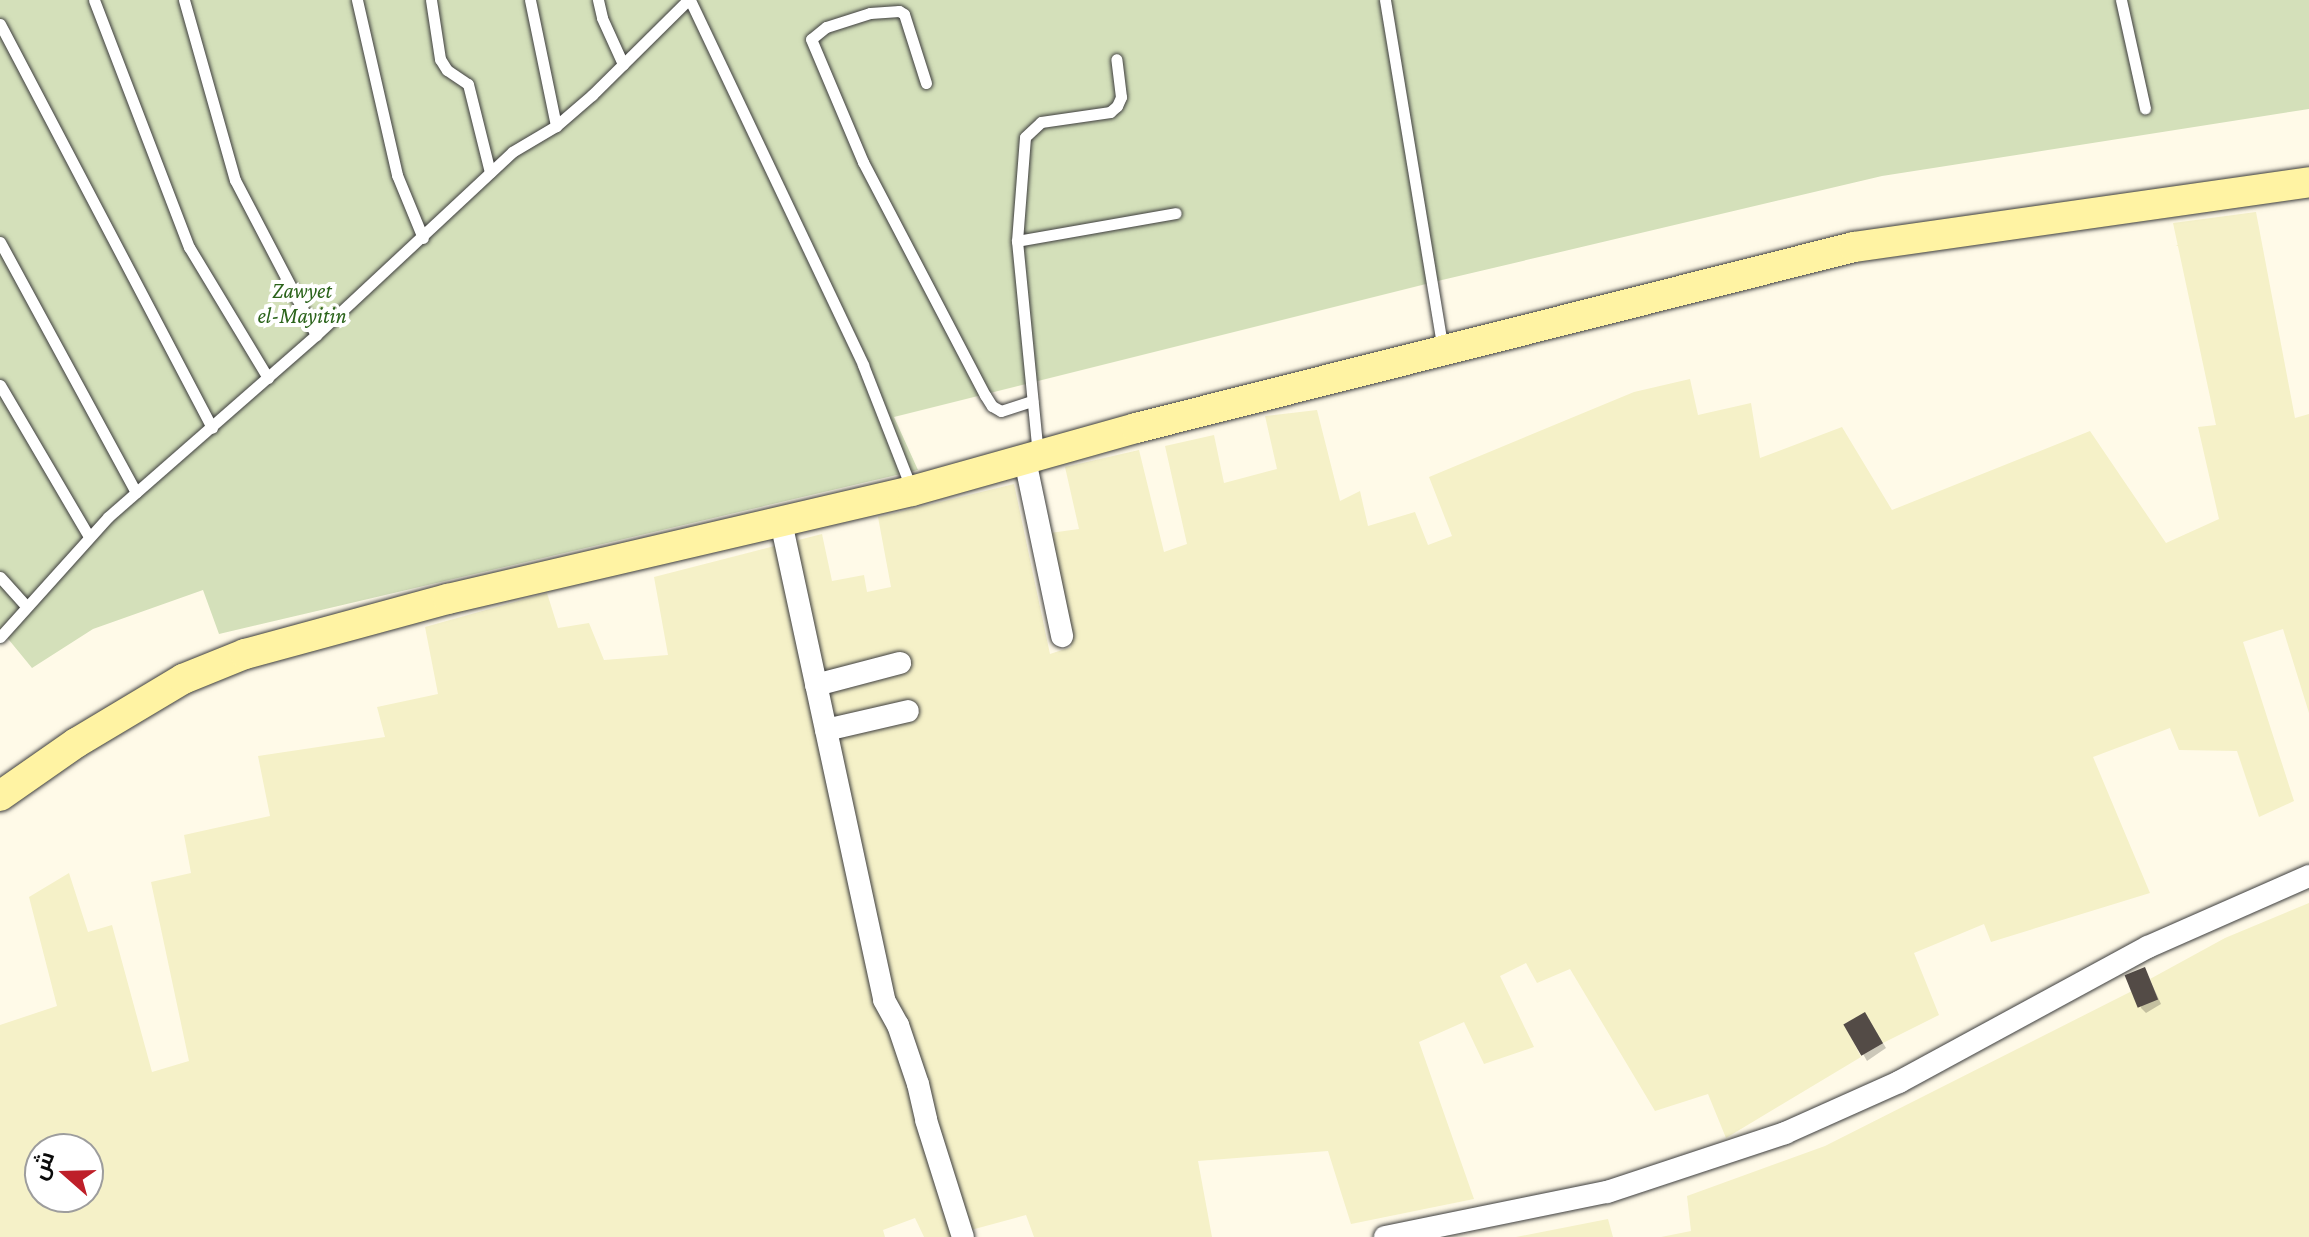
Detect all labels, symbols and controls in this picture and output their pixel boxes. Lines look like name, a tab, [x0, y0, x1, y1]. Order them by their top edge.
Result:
park label: Zawyet el-Mayitin	[257, 277, 347, 328]
north arrow	[24, 1133, 104, 1213]
text: ش	[26, 1148, 59, 1183]

